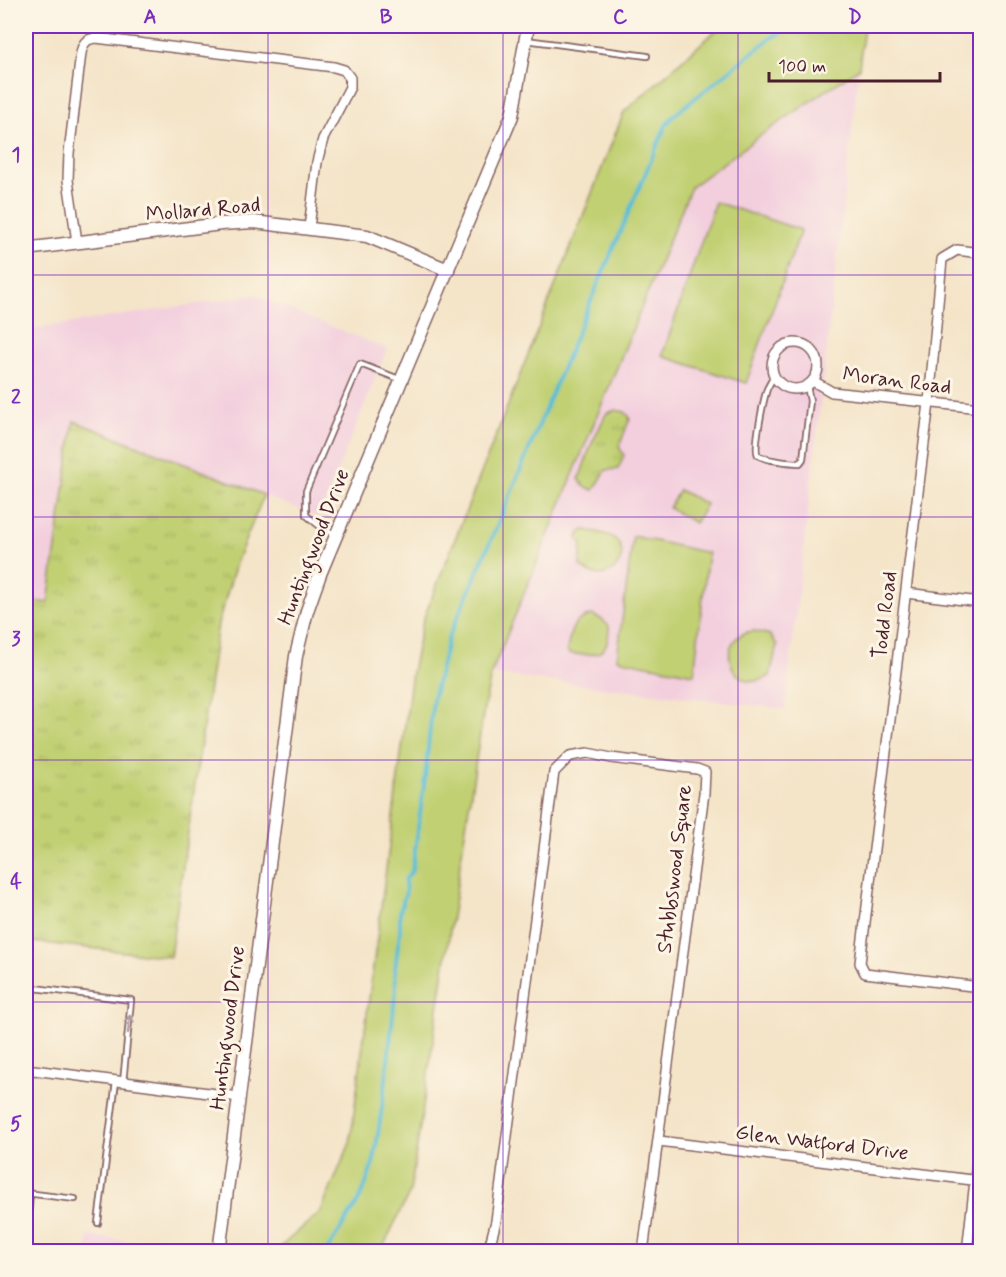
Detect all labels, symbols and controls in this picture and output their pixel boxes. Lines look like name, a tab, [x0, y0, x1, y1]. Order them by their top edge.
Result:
text: A	[143, 4, 157, 31]
text: B	[380, 4, 393, 31]
text: C	[613, 4, 628, 31]
text: D	[848, 4, 862, 31]
scale bar	[769, 45, 940, 83]
text: 100 m	[778, 55, 826, 79]
text: 1	[12, 142, 20, 169]
street label: Mollard Road	[145, 191, 261, 229]
street label: Moran Road	[841, 360, 953, 402]
text: 2	[11, 384, 21, 411]
street label: Huntingwood Drive	[271, 465, 359, 630]
street label: Todd Road	[866, 569, 904, 661]
text: 3	[11, 626, 21, 653]
street label: Stubbswood Square	[651, 783, 699, 955]
text: 4	[10, 869, 22, 896]
street label: Huntingwood Drive	[204, 944, 254, 1112]
one-way arrow	[124, 1015, 135, 1035]
text: 5	[10, 1111, 22, 1138]
street label: Glen Watford Drive	[734, 1118, 910, 1170]

